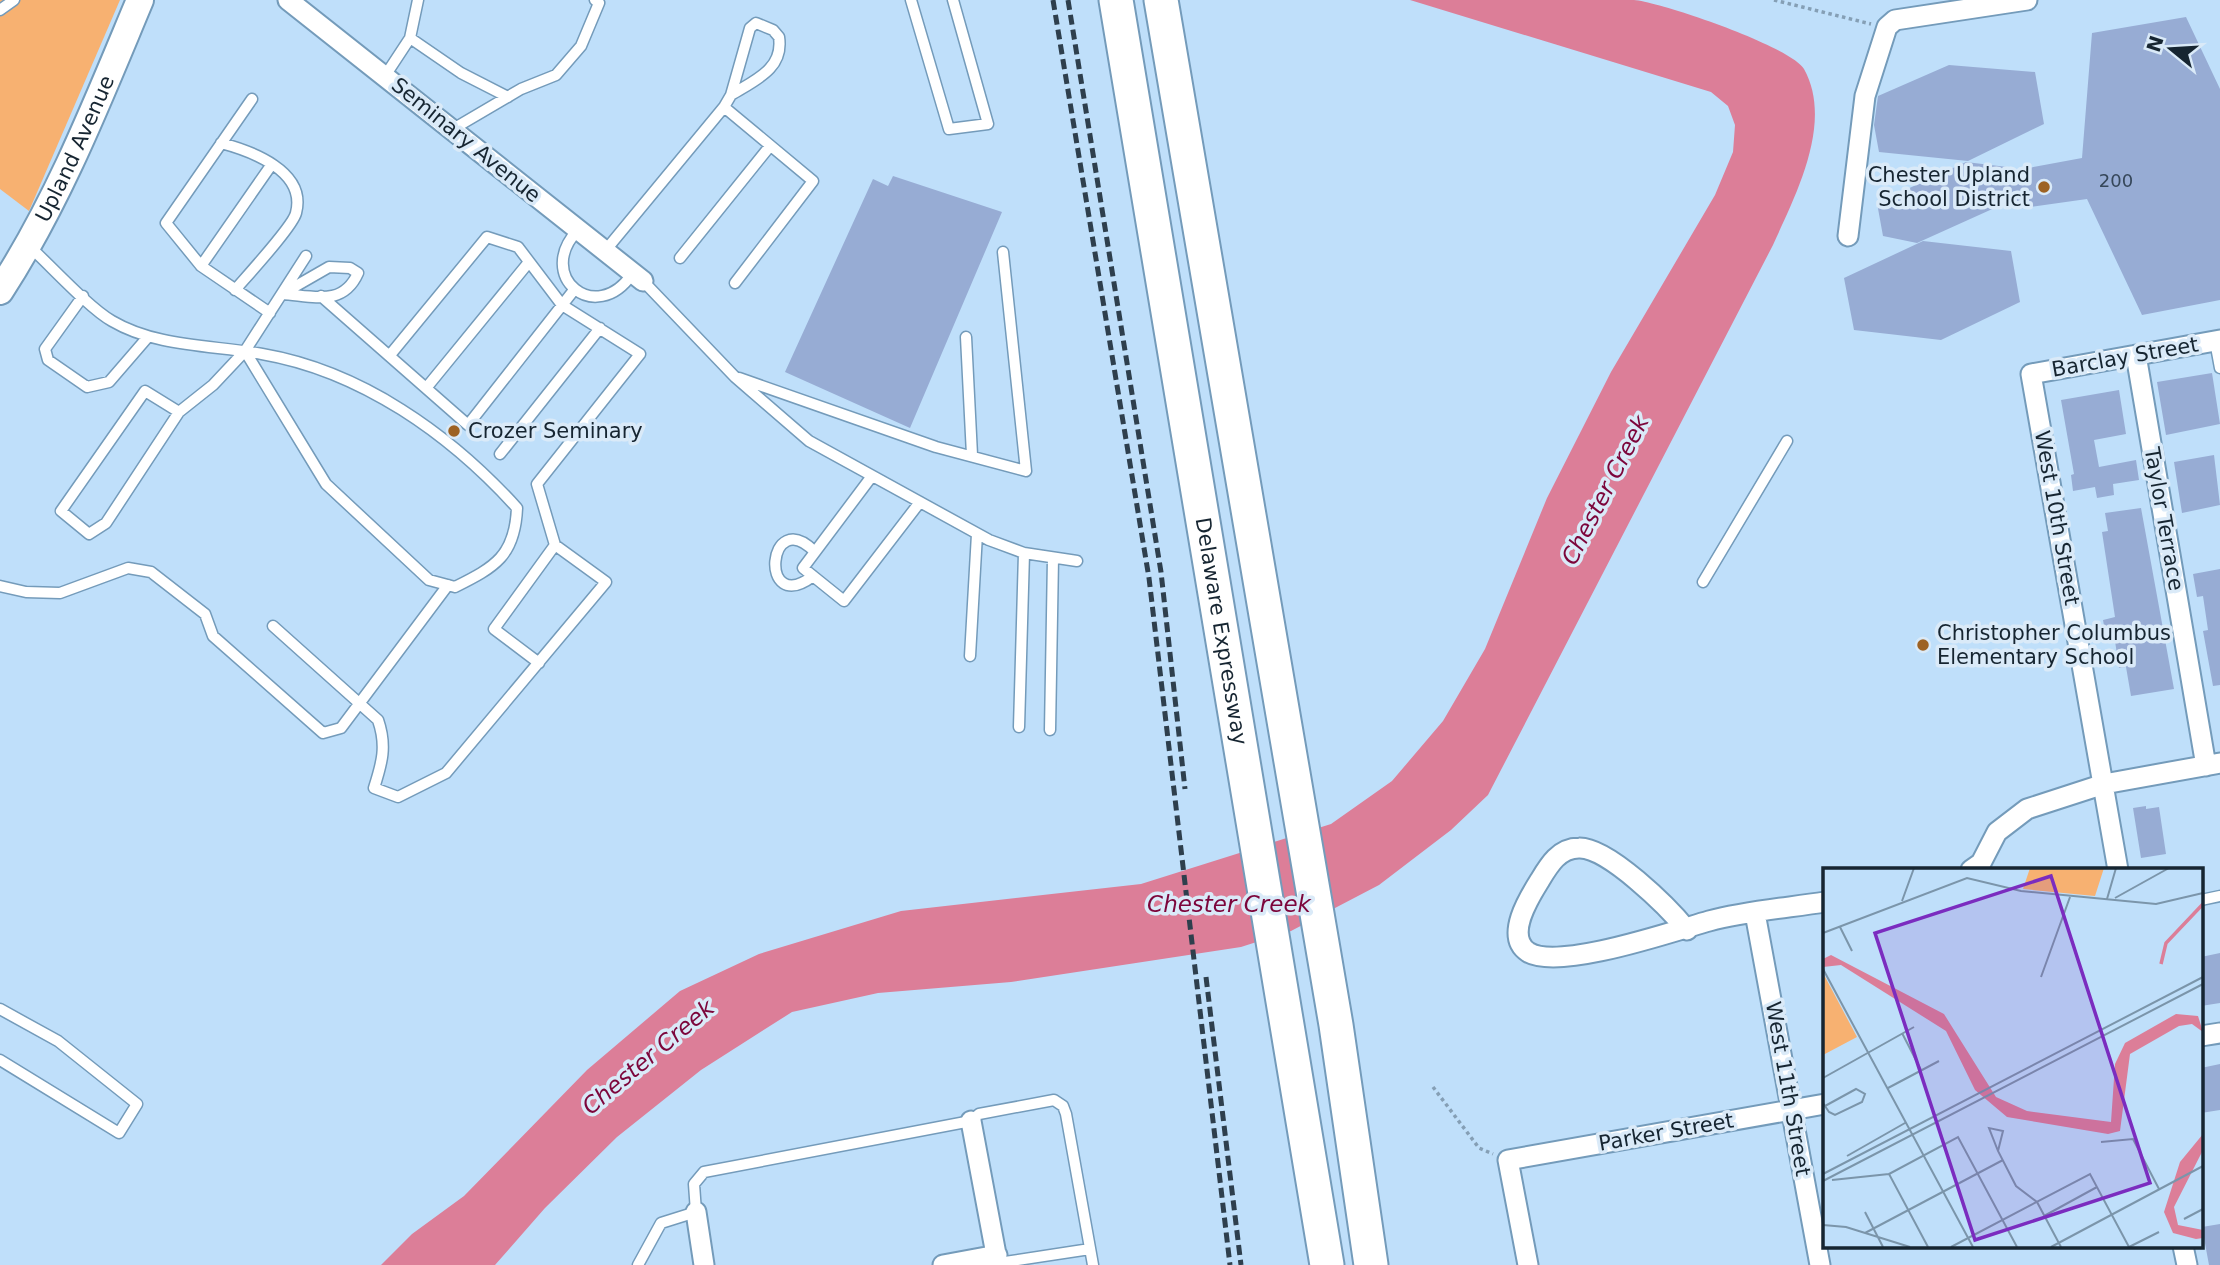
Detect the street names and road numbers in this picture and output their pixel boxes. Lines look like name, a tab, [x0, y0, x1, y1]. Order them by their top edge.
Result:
street label: Upland Avenue	[31, 72, 119, 226]
street label: Seminary Avenue	[387, 73, 545, 207]
street label: Barclay Street	[2050, 332, 2200, 382]
street label: West 10th Street	[2030, 429, 2084, 607]
street label: Taylor Terrace	[2139, 445, 2188, 593]
street label: Delaware Expressway	[1191, 516, 1252, 747]
street label: West 11th Street	[1761, 1000, 1815, 1178]
street label: Parker Street	[1597, 1108, 1735, 1156]

